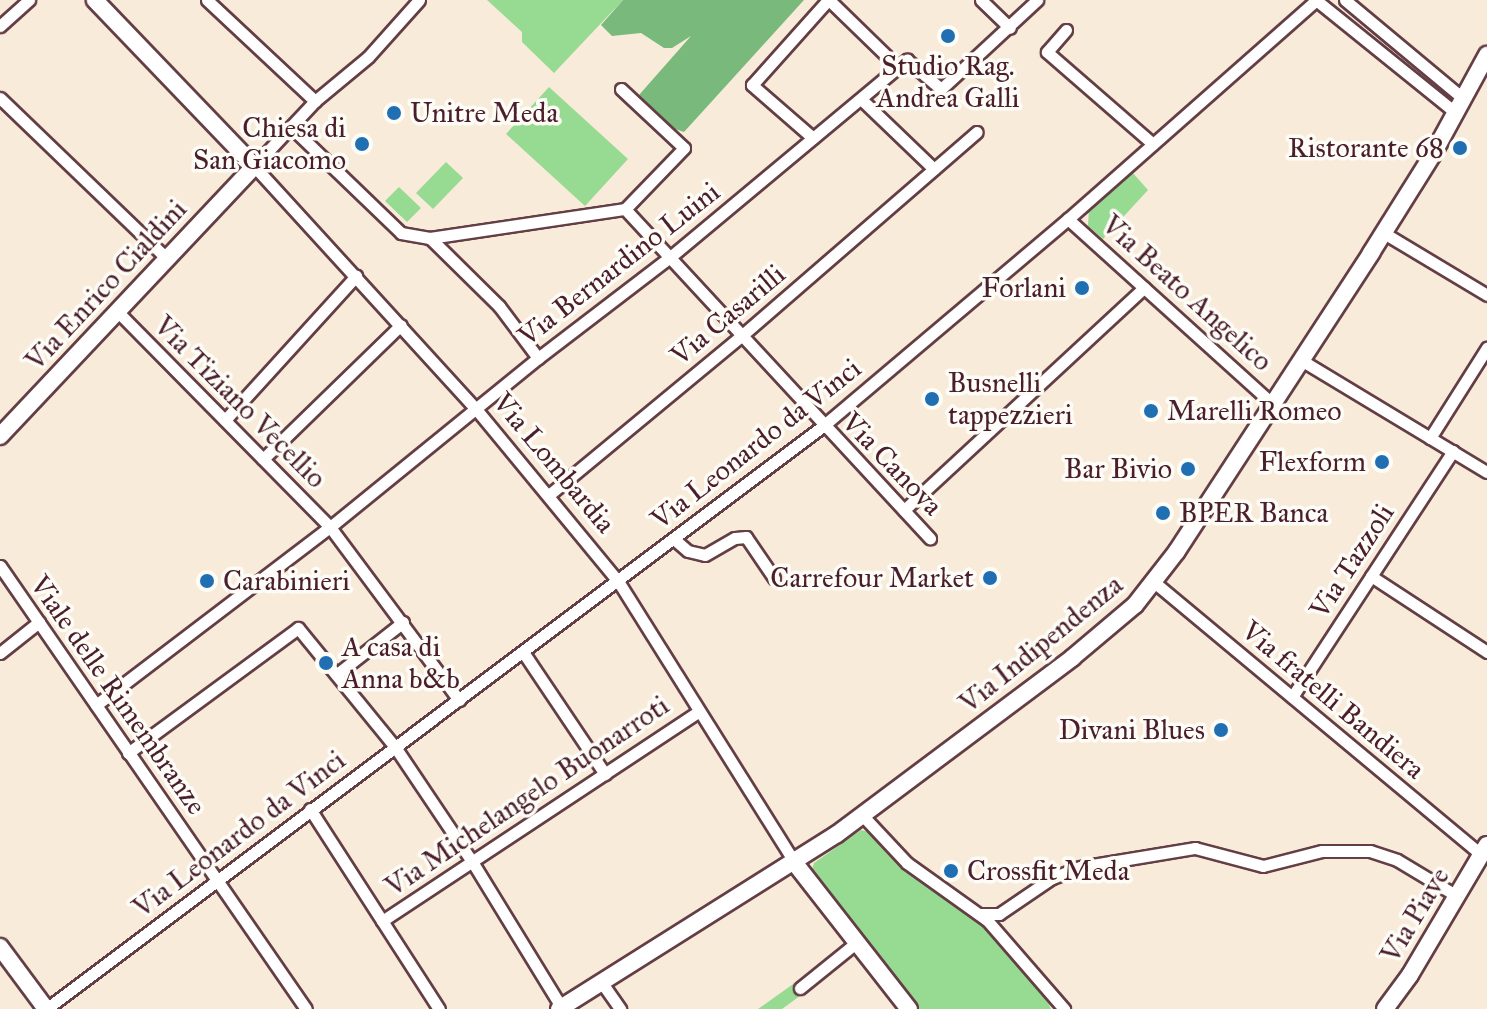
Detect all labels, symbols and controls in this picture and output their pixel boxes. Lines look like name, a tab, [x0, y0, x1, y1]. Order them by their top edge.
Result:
marker: Studio Rag. Andrea Galli	[939, 27, 957, 45]
place label: Studio Rag. Andrea Galli	[876, 49, 1020, 115]
place label: Unitre Meda	[410, 96, 558, 130]
marker: Unitre Meda	[385, 104, 403, 122]
place label: Chiesa di San Giacomo	[193, 111, 346, 177]
place label: Ristorante 68	[1288, 131, 1444, 165]
marker: Chiesa di San Giacomo	[353, 135, 371, 153]
marker: Ristorante 68	[1451, 139, 1469, 157]
street label: Via Bernardino Luini	[512, 175, 726, 353]
street label: Via Enrico Cialdini	[18, 193, 194, 377]
street label: Via Beato Angelico	[1095, 208, 1279, 378]
street label: Via Casarilli	[664, 257, 792, 373]
place label: Forlani	[982, 271, 1066, 305]
marker: Forlani	[1073, 279, 1091, 297]
street label: Via Tiziano Vecellio	[147, 309, 333, 495]
street label: Via Leonardo da Vinci	[644, 352, 868, 536]
place label: Busnelli tappezzieri	[948, 366, 1073, 432]
street label: Via Lombardia	[486, 386, 622, 540]
marker: Busnelli tappezzieri	[923, 390, 941, 408]
place label: Marelli Romeo	[1167, 394, 1342, 428]
marker: Marelli Romeo	[1142, 402, 1160, 420]
street label: Via Canova	[835, 405, 949, 523]
place label: Flexform	[1259, 445, 1366, 479]
place label: Bar Bivio	[1064, 452, 1172, 486]
marker: Flexform	[1373, 453, 1391, 471]
marker: Bar Bivio	[1179, 460, 1197, 478]
place label: BPER Banca	[1179, 496, 1328, 530]
street label: Via Tazzoli	[1303, 497, 1401, 625]
marker: BPER Banca	[1154, 504, 1172, 522]
place label: Carrefour Market	[770, 561, 974, 595]
place label: Carabinieri	[223, 564, 350, 598]
street label: Via Indipendenza	[953, 568, 1129, 720]
street label: Viale delle Rimembranze	[23, 569, 213, 821]
marker: Carrefour Market	[981, 569, 999, 587]
marker: Carabinieri	[198, 572, 216, 590]
street label: Via fratelli Bandiera	[1235, 614, 1431, 786]
place label: A casa di Anna b&b	[342, 630, 460, 696]
marker: A casa di Anna b&b	[317, 654, 335, 672]
street label: Via Michelangelo Buonarroti	[379, 688, 675, 904]
place label: Divani Blues	[1059, 713, 1205, 747]
marker: Divani Blues	[1212, 721, 1230, 739]
street label: Via Leonardo da Vinci	[126, 743, 352, 925]
place label: Crossfit Meda	[967, 854, 1129, 888]
street label: Via Piave	[1374, 861, 1456, 969]
marker: Crossfit Meda	[942, 862, 960, 880]

